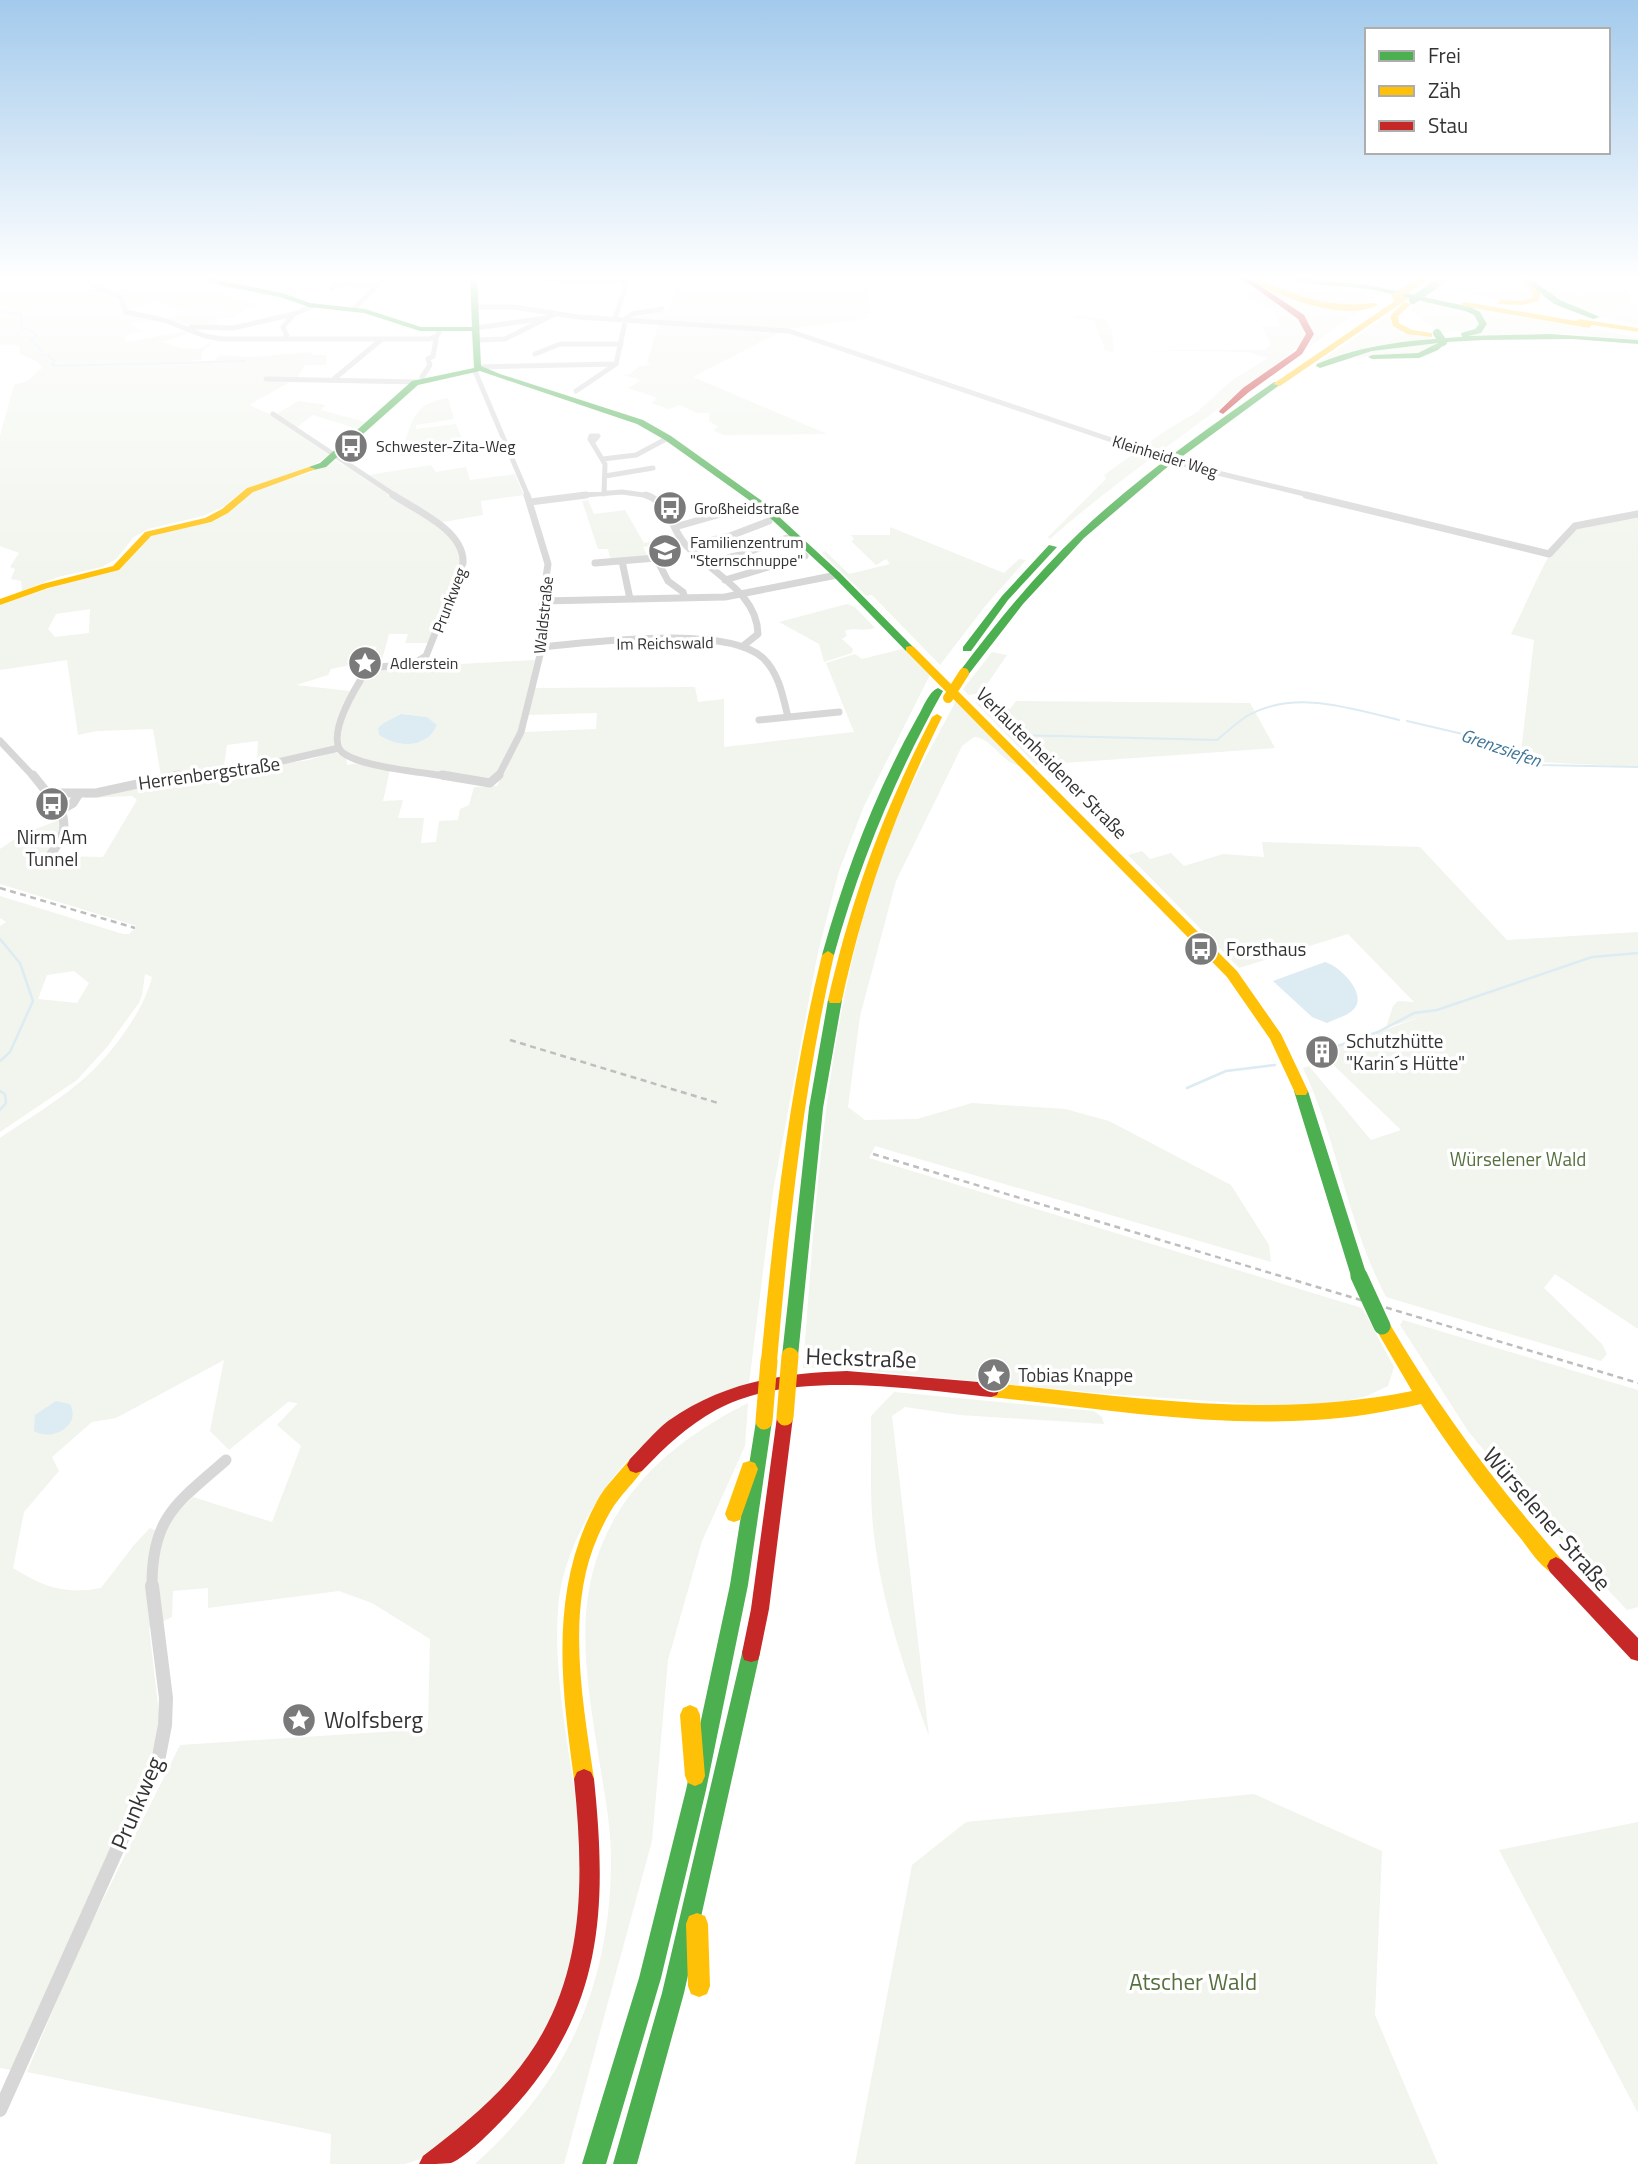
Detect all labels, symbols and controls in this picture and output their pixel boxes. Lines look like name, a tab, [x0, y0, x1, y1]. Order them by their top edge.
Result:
legend	[1365, 28, 1610, 154]
text: Frei	[1428, 39, 1461, 71]
text: Zäh	[1428, 74, 1461, 106]
text: Stau	[1428, 109, 1468, 141]
bus stop icon: Schwester-Zita-Weg	[332, 427, 370, 465]
street label: Kleinheider Weg	[1109, 429, 1221, 483]
place label: Schwester-Zita-Weg	[376, 434, 515, 458]
bus stop icon: Großheidstraße	[651, 489, 689, 527]
place label: Großheidstraße	[694, 496, 799, 520]
place label: Familienzentrum "Sternschnuppe"	[690, 530, 804, 572]
school or university icon: Familienzentrum "Sternschnuppe"	[646, 532, 684, 570]
street label: Prunkweg	[426, 564, 472, 636]
street label: Waldstraße	[527, 575, 559, 655]
street label: Im Reichswald	[616, 630, 714, 656]
place icon: Adlerstein	[346, 644, 384, 682]
place label: Adlerstein	[390, 651, 458, 675]
street label: Verlautenheidener Straße	[970, 680, 1135, 845]
water label: Grenzsiefen	[1458, 721, 1546, 774]
street label: Herrenbergstraße	[136, 748, 282, 797]
bus stop icon: Nirm Am Tunnel	[33, 785, 71, 823]
place label: Nirm Am Tunnel	[17, 822, 87, 873]
bus stop icon: Forsthaus	[1182, 930, 1220, 968]
place label: Forsthaus	[1226, 934, 1307, 963]
place label: Schutzhütte "Karin´s Hütte"	[1346, 1026, 1465, 1077]
building icon: Schutzhütte "Karin´s Hütte"	[1303, 1033, 1341, 1071]
park label: Würselener Wald	[1450, 1144, 1586, 1173]
street label: Heckstraße	[805, 1338, 917, 1377]
place icon: Tobias Knappe	[975, 1356, 1013, 1394]
place label: Tobias Knappe	[1018, 1360, 1133, 1389]
street label: Würselener Straße	[1475, 1439, 1620, 1599]
place icon: Wolfsberg	[280, 1701, 318, 1739]
place label: Wolfsberg	[324, 1702, 423, 1737]
street label: Prunkweg	[101, 1751, 172, 1855]
park label: Atscher Wald	[1129, 1964, 1257, 1999]

